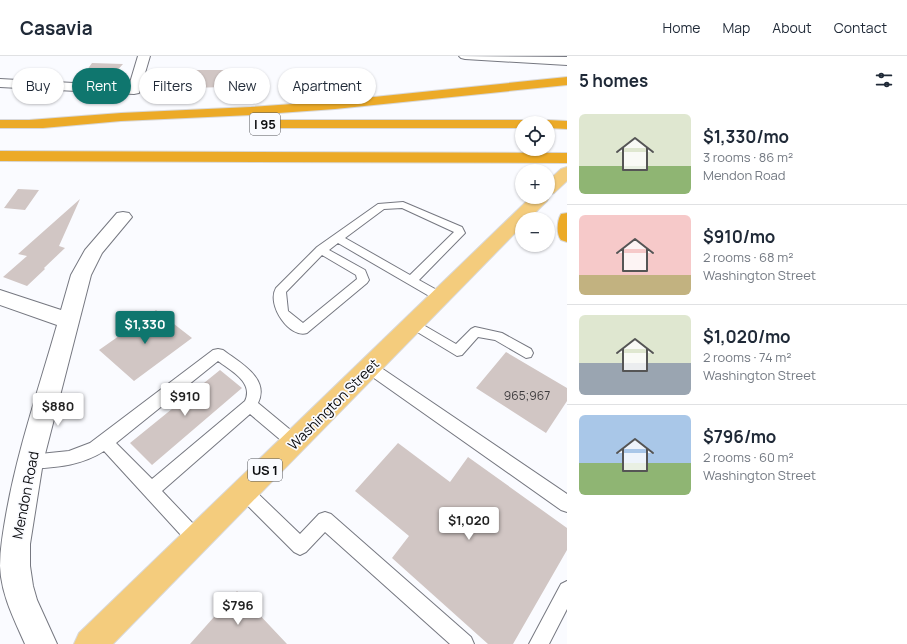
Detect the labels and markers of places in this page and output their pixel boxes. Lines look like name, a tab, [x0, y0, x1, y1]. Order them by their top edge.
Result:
pin: $1,330	[112, 311, 178, 345]
pin: $910	[161, 383, 209, 417]
pin: $880	[34, 393, 82, 427]
pin: $1,020	[436, 507, 502, 541]
pin: $796	[214, 592, 262, 626]

